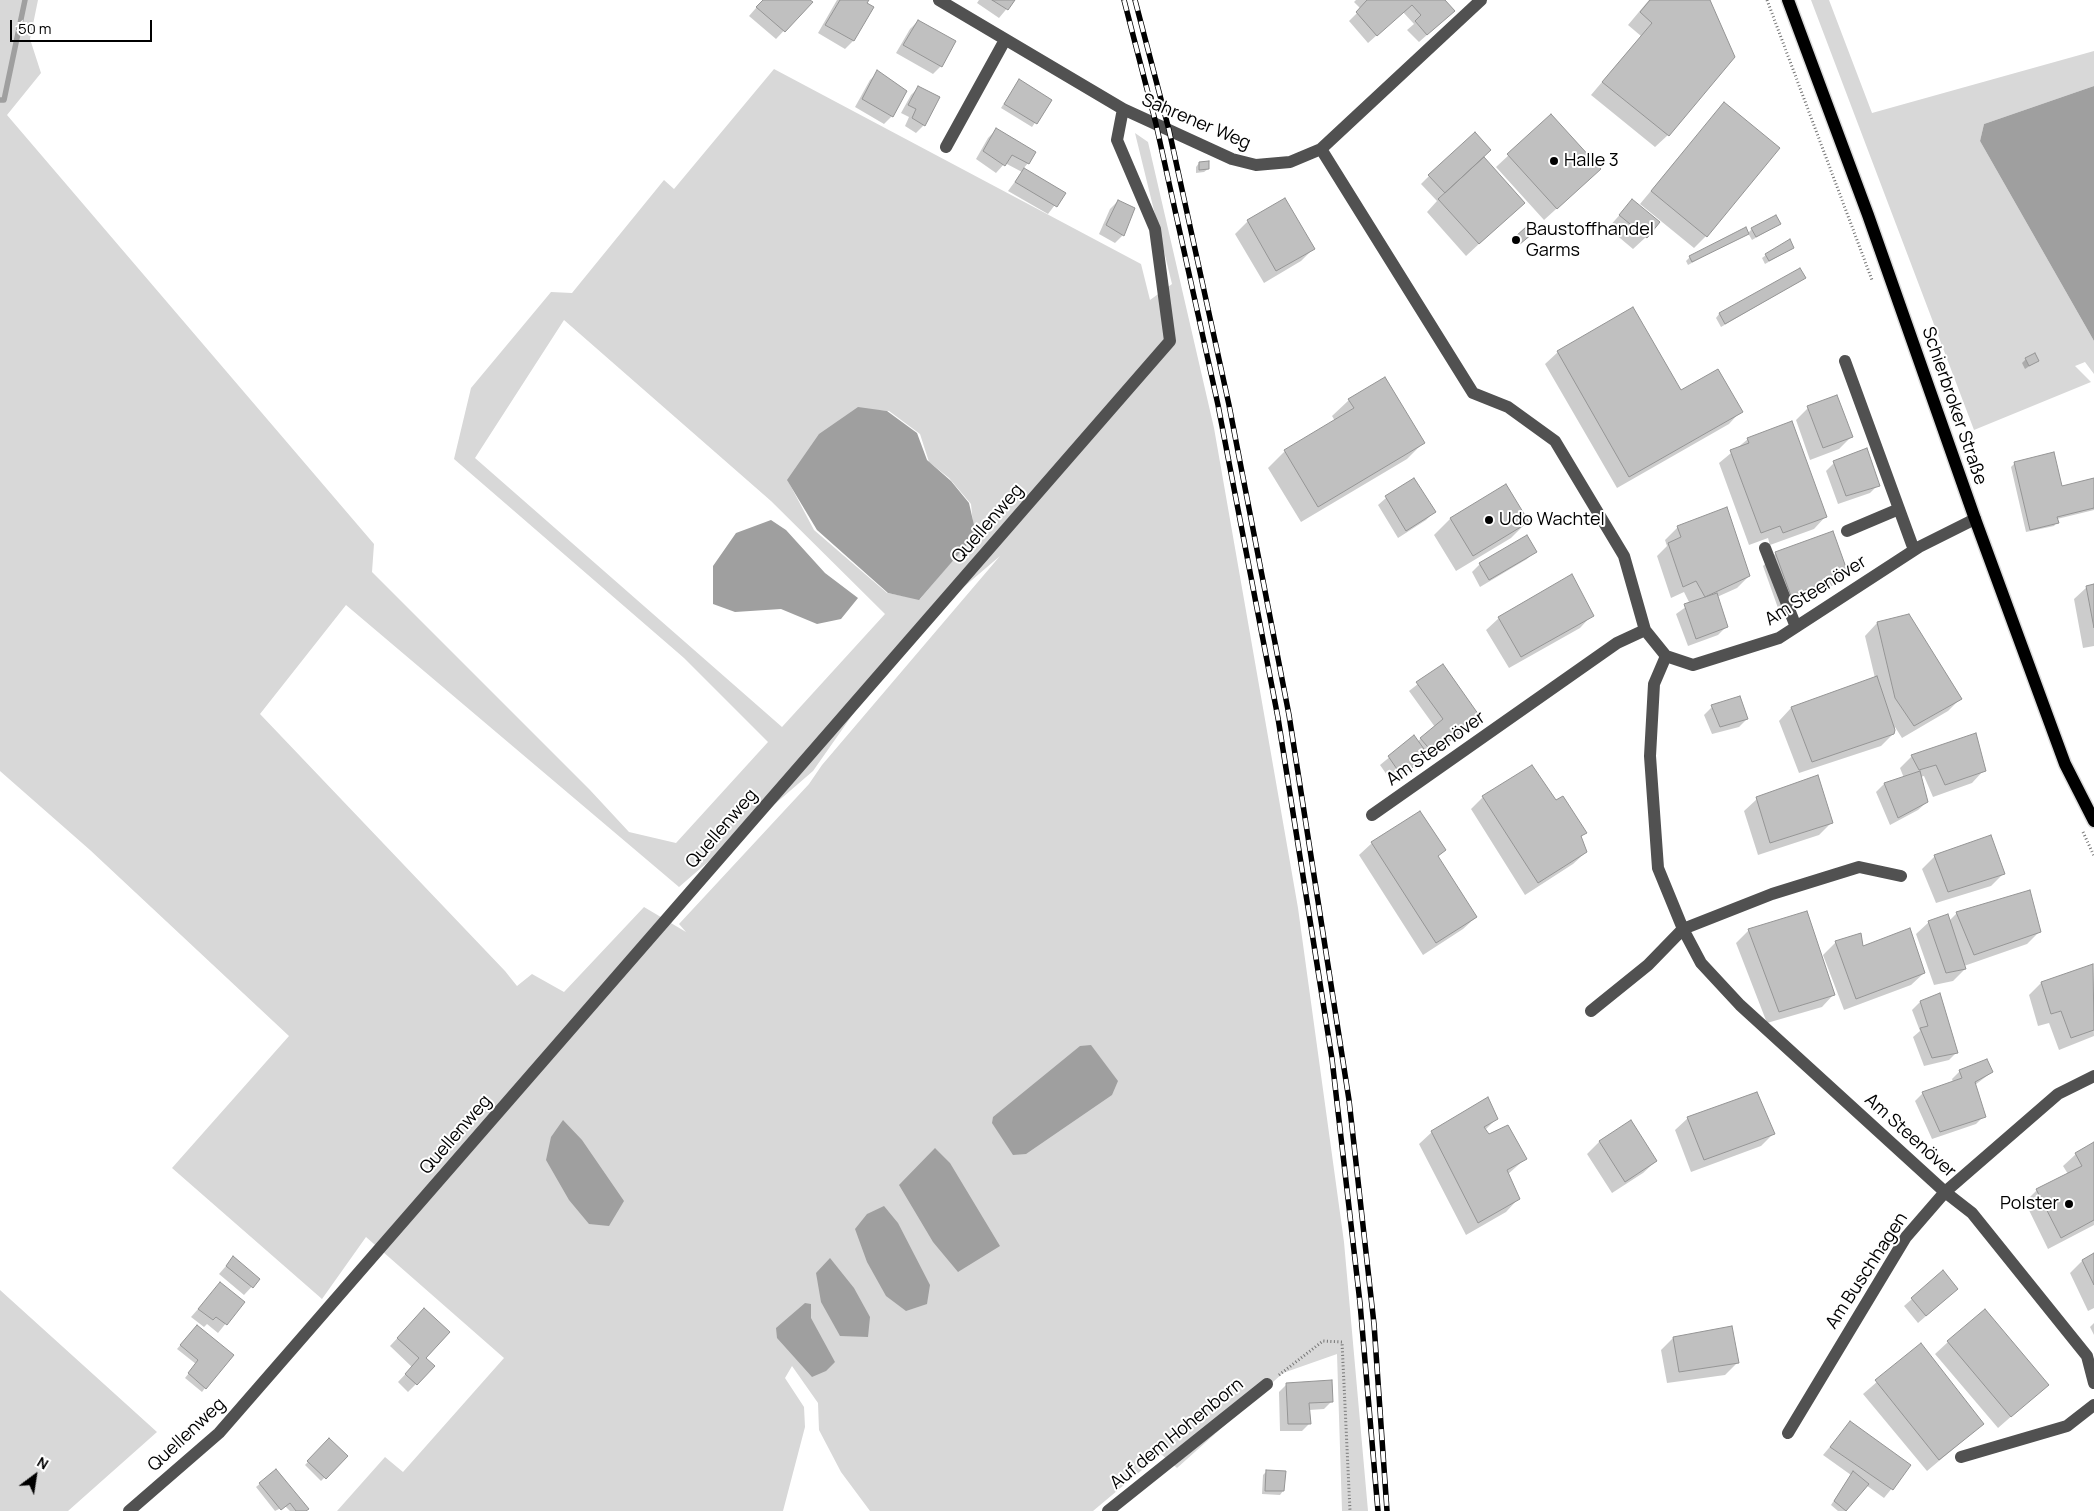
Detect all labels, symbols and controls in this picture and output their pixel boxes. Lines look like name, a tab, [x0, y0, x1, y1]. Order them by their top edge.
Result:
scale bar	[12, 10, 155, 42]
text: 50 m	[18, 18, 52, 39]
street label: Sahrener Weg	[1138, 89, 1254, 155]
place label: Halle 3	[1564, 150, 1619, 172]
marker: Halle 3	[1548, 155, 1560, 167]
place label: Baustoffhandel Garms	[1526, 219, 1654, 262]
marker: Baustoffhandel Garms	[1510, 234, 1522, 246]
street label: Schierbroker Straße	[1917, 324, 1991, 488]
street label: Quellenweg	[948, 480, 1028, 568]
place label: Udo Wachtel	[1499, 509, 1605, 531]
marker: Udo Wachtel	[1483, 514, 1495, 526]
street label: Am Steenöver	[1761, 551, 1871, 631]
street label: Am Steenöver	[1382, 707, 1490, 791]
street label: Quellenweg	[682, 785, 762, 873]
street label: Am Steenöver	[1860, 1089, 1960, 1183]
street label: Quellenweg	[416, 1091, 496, 1179]
place label: Polster	[2000, 1193, 2059, 1215]
marker: Polster	[2063, 1198, 2075, 1210]
street label: Am Buschhagen	[1821, 1209, 1913, 1333]
street label: Auf dem Hohenborn	[1106, 1374, 1248, 1494]
street label: Quellenweg	[144, 1394, 230, 1476]
north arrow	[10, 1451, 60, 1501]
text: N	[34, 1452, 52, 1473]

